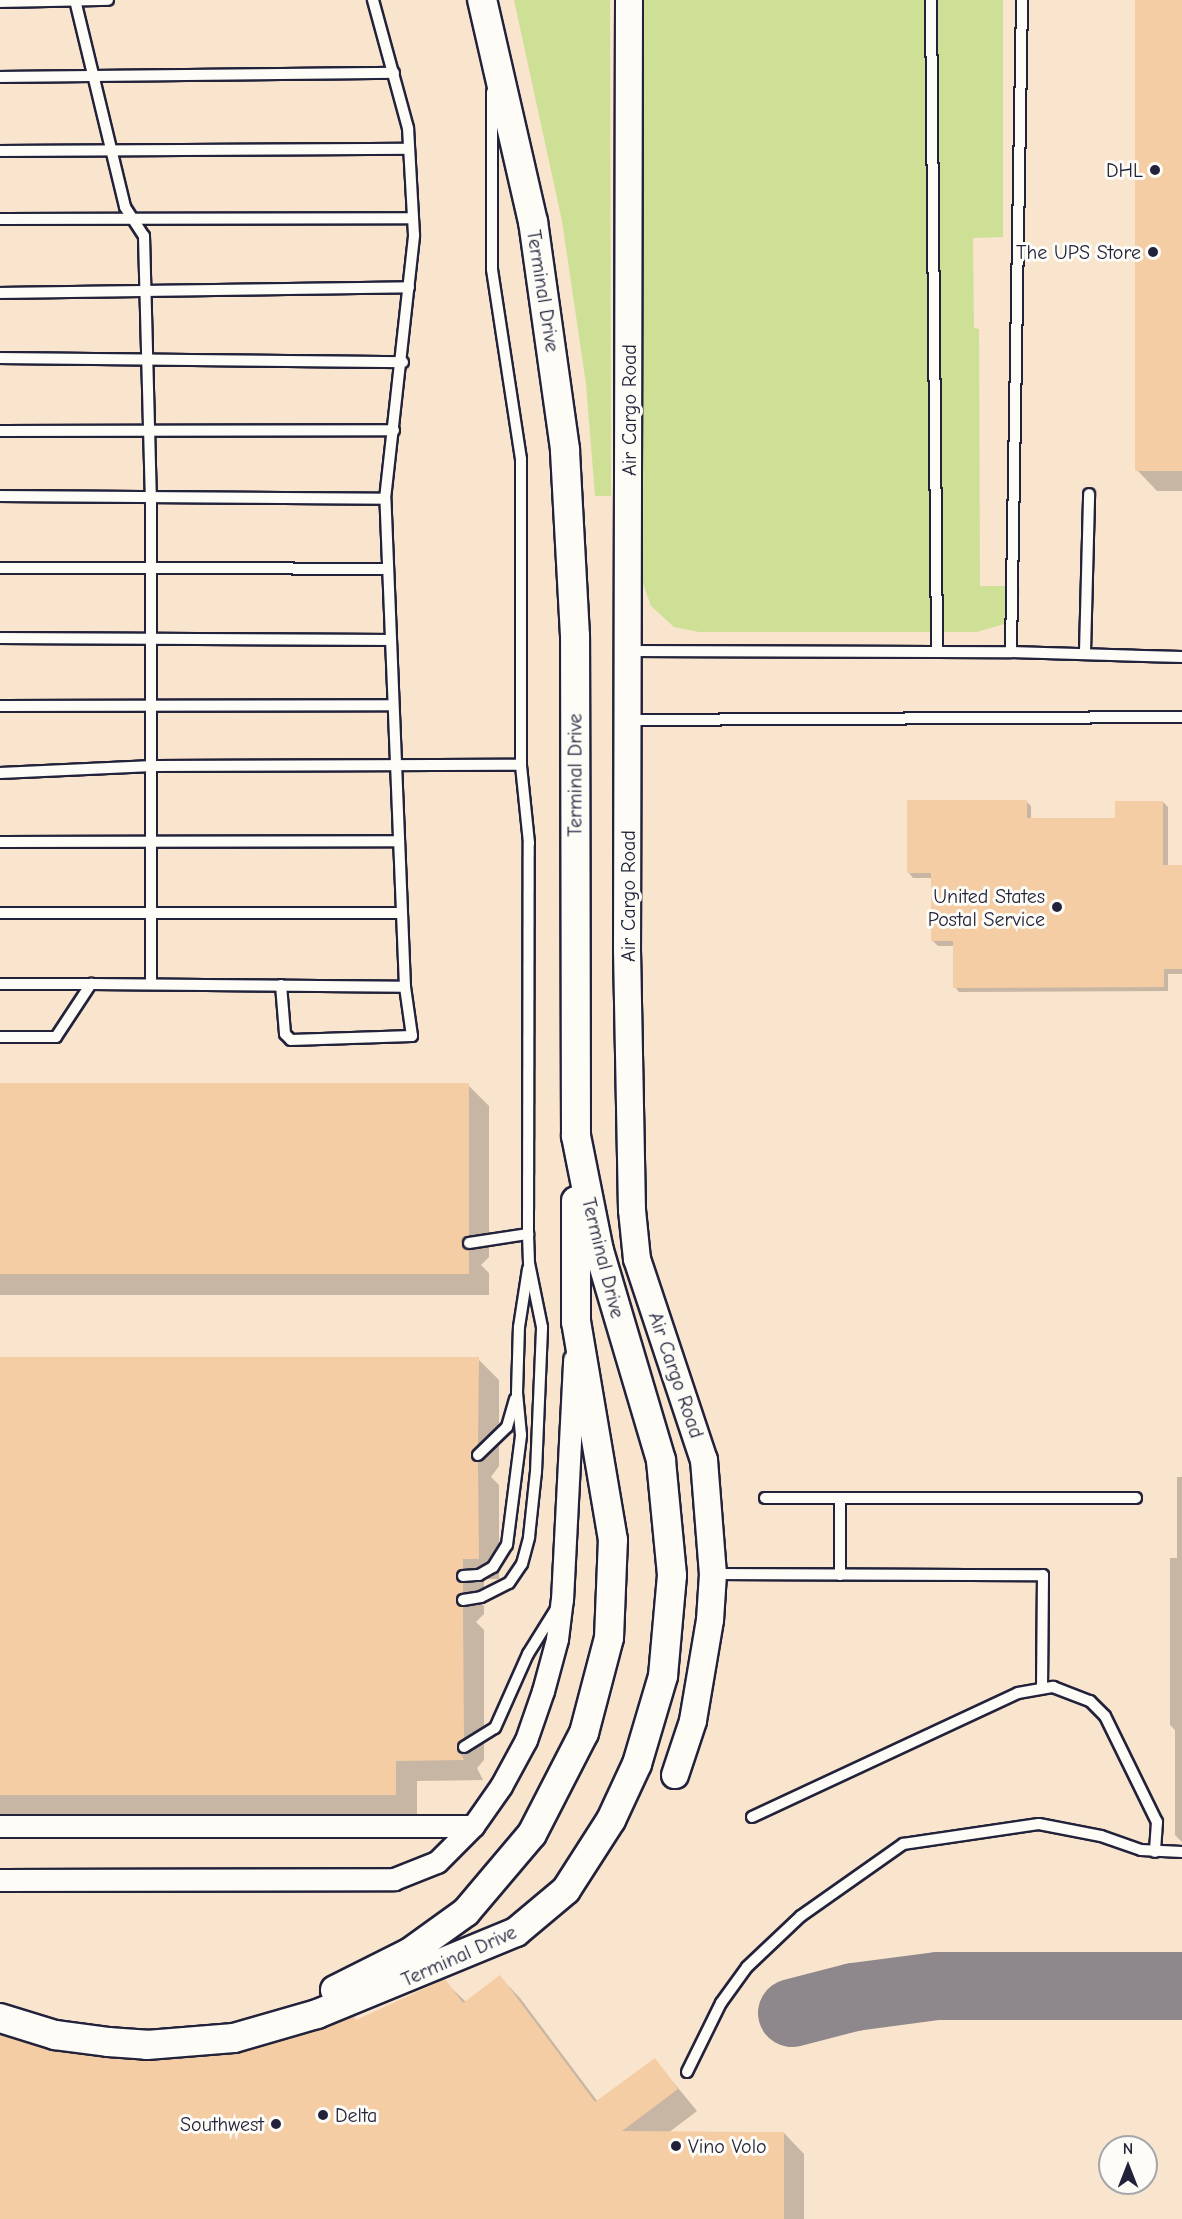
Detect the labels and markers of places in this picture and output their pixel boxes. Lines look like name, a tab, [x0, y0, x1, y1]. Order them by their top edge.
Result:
place label: DHL	[1106, 158, 1143, 182]
marker: DHL	[1148, 163, 1162, 177]
place label: The UPS Store	[1016, 240, 1141, 264]
marker: The UPS Store	[1146, 245, 1160, 259]
place label: United States Postal Service	[928, 884, 1045, 931]
marker: United States Postal Service	[1050, 900, 1064, 914]
place label: Delta	[335, 2103, 377, 2127]
marker: Delta	[316, 2108, 330, 2122]
place label: Southwest	[180, 2112, 264, 2136]
marker: Southwest	[269, 2117, 283, 2131]
place label: Vino Volo	[688, 2134, 767, 2158]
marker: Vino Volo	[669, 2139, 683, 2153]

